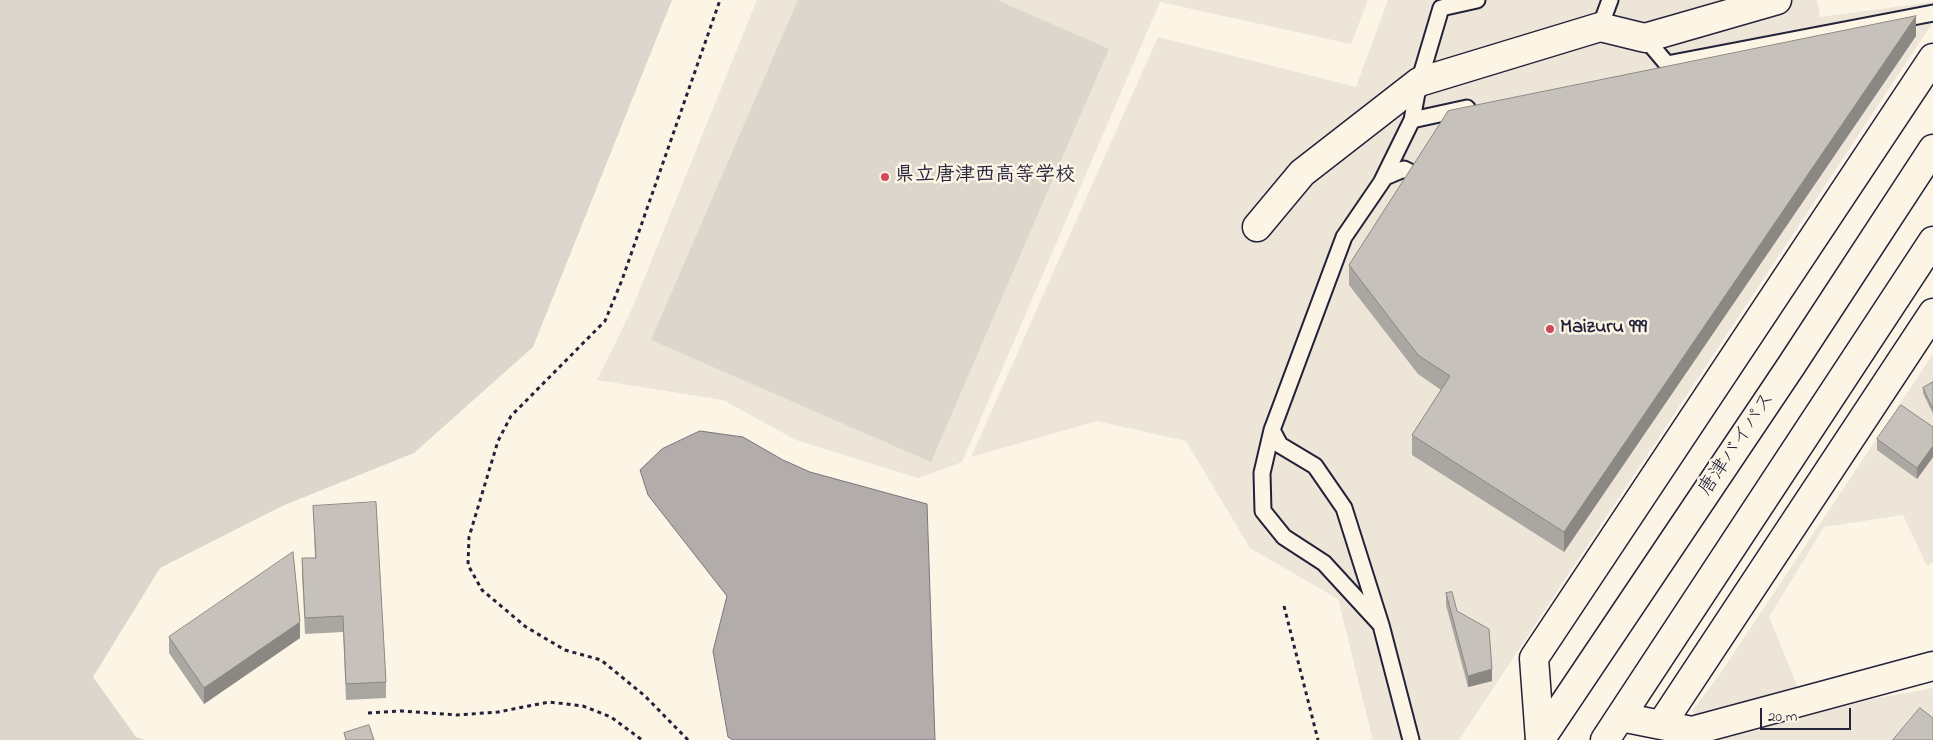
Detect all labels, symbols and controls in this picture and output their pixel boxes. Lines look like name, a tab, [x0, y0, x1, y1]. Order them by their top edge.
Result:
place label: 県立唐津西高等学校	[895, 165, 1075, 189]
marker: 県立唐津西高等学校	[879, 171, 891, 183]
place label: Maizuru 999	[1560, 317, 1647, 341]
marker: Maizuru 999	[1544, 323, 1556, 335]
street label: 唐津バイパス	[1695, 389, 1781, 501]
scale bar	[1763, 698, 1854, 730]
text: 20 m	[1768, 706, 1797, 728]

